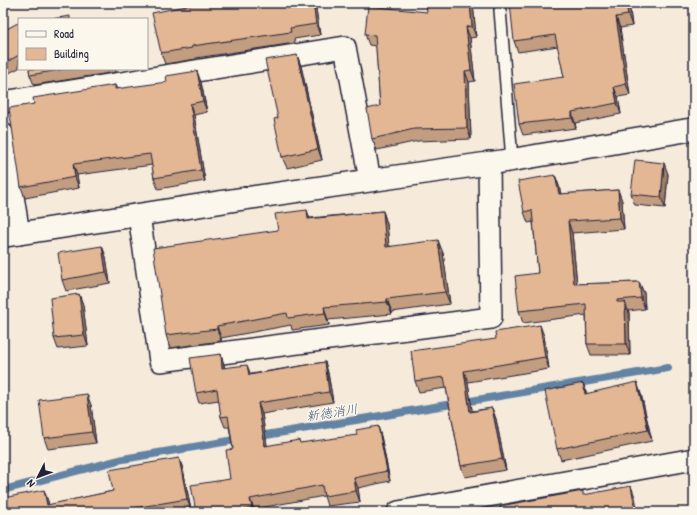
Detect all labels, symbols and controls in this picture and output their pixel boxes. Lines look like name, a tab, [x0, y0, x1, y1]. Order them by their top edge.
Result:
legend	[18, 18, 148, 70]
text: Road	[54, 25, 74, 42]
text: Building	[54, 45, 89, 62]
water label: 新徳消川	[305, 399, 359, 425]
north arrow	[18, 457, 58, 497]
text: N	[23, 477, 38, 491]

